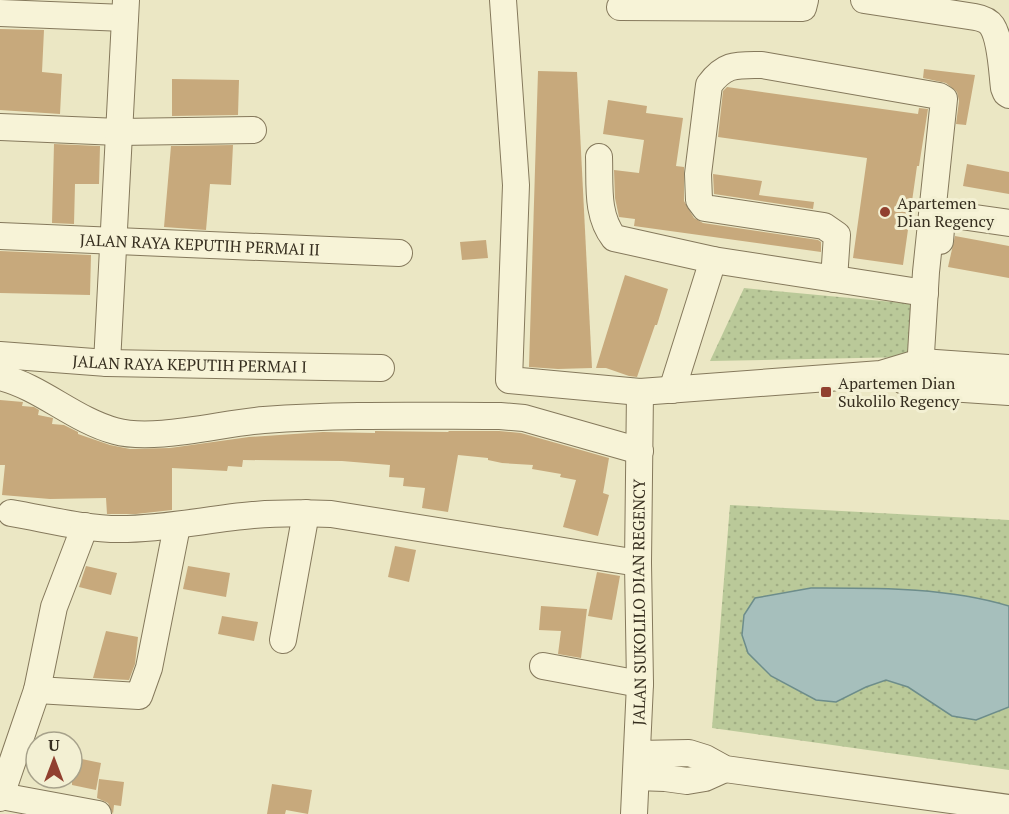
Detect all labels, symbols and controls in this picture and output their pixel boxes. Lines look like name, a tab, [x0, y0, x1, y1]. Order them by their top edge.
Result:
place label: Apartemen Dian Regency	[897, 192, 995, 232]
marker: Apartemen Dian Regency	[878, 205, 892, 219]
street label: JALAN RAYA KEPUTIH PERMAI II	[79, 228, 320, 261]
street label: JALAN RAYA KEPUTIH PERMAI I	[72, 349, 307, 378]
place label: Apartemen Dian Sukolilo Regency	[838, 372, 960, 412]
marker: Apartemen Dian Sukolilo Regency	[819, 385, 833, 399]
street label: JALAN SUKOLILO DIAN REGENCY	[627, 478, 651, 726]
north arrow	[24, 730, 84, 790]
text: U	[48, 734, 60, 756]

